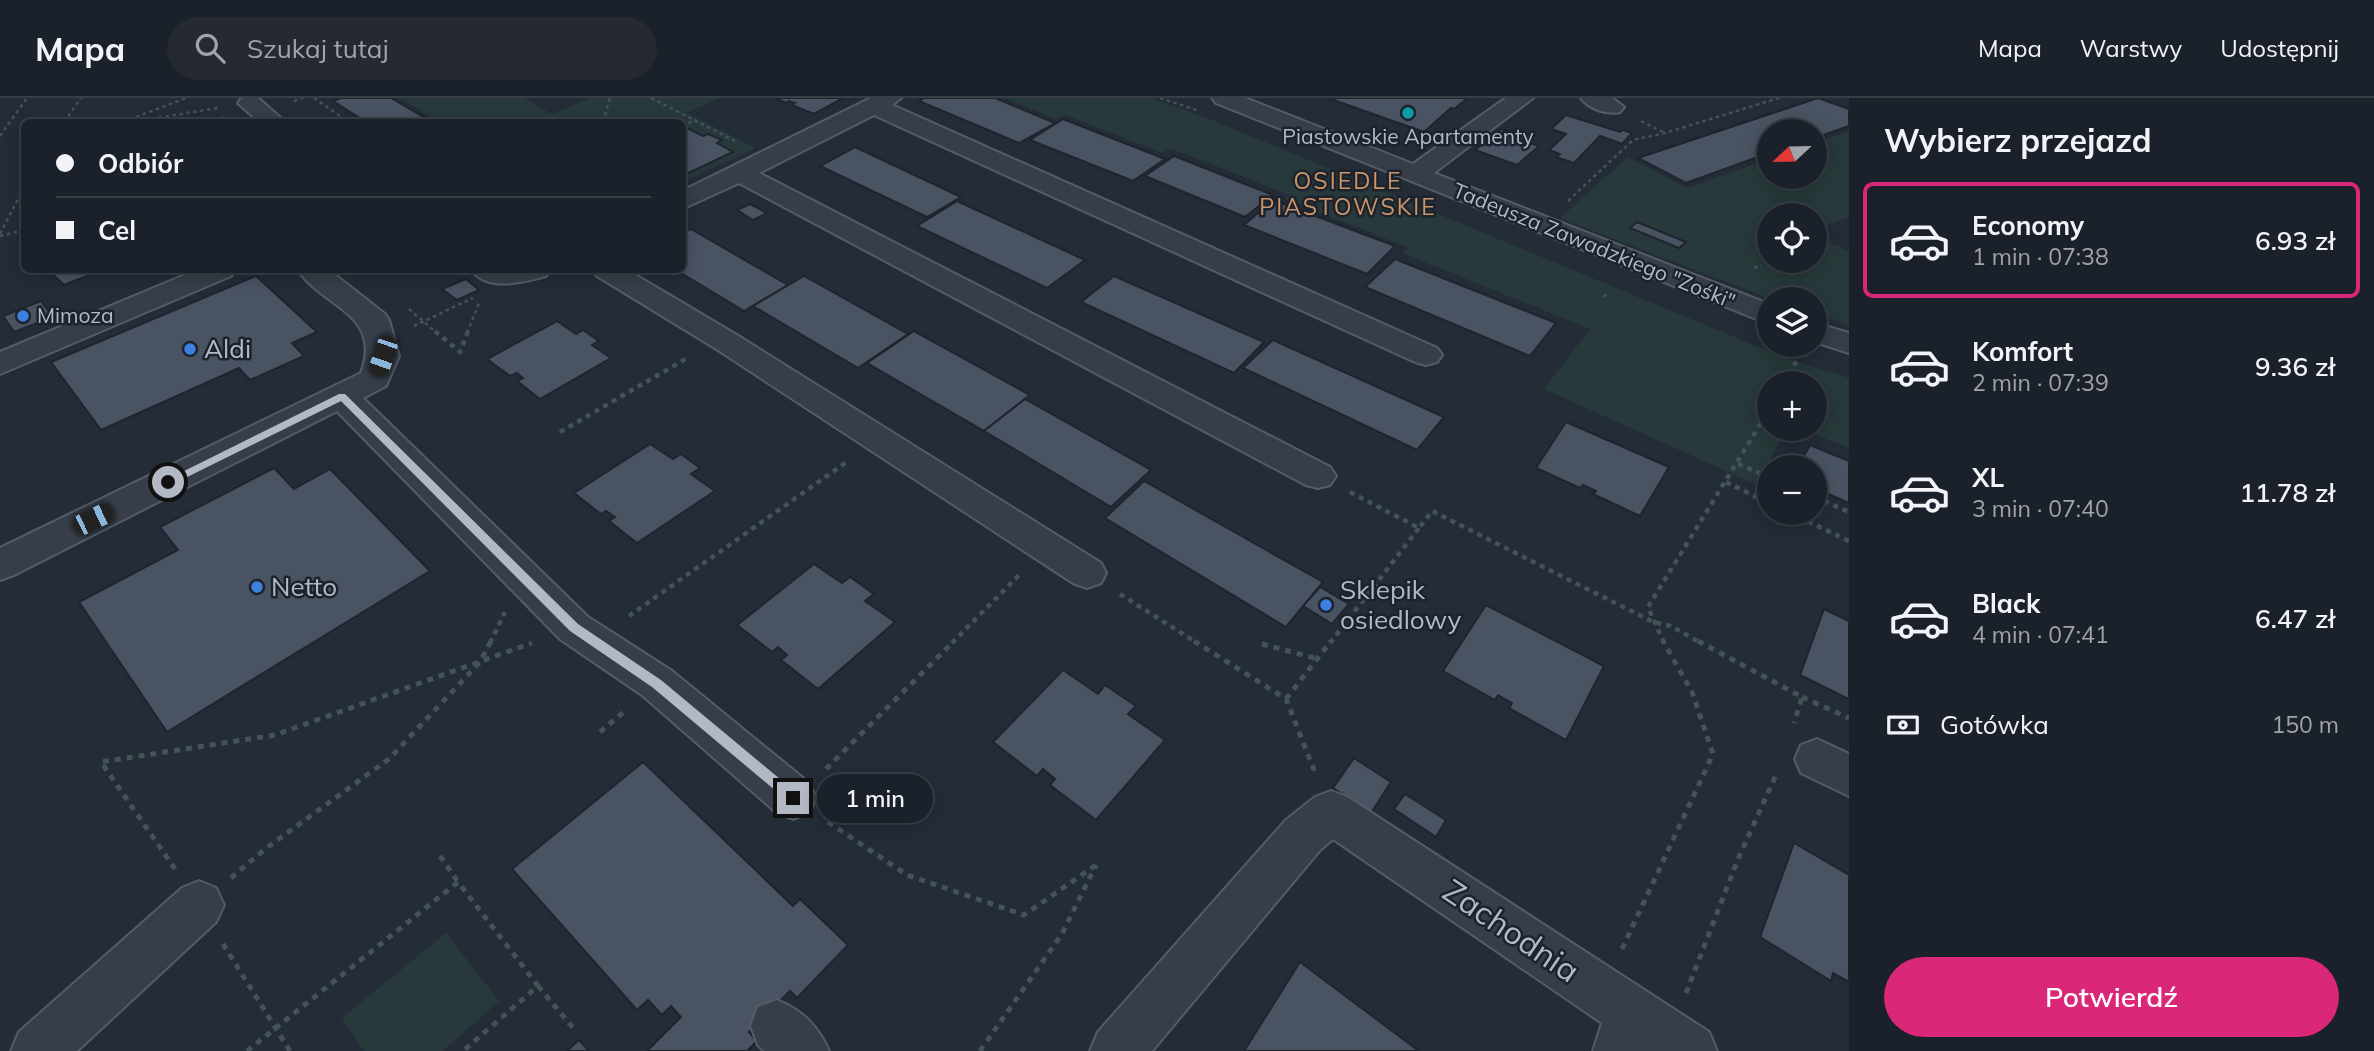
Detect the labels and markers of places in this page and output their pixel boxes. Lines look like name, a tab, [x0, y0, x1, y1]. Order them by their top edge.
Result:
marker: Piastowskie Apartamenty	[1400, 105, 1416, 121]
place label: Piastowskie Apartamenty	[1282, 123, 1534, 149]
place label: Mimoza	[37, 302, 114, 328]
marker: Mimoza	[15, 308, 31, 324]
place label: Aldi	[204, 332, 251, 365]
marker: Aldi	[182, 341, 198, 357]
place label: Netto	[271, 570, 337, 603]
place label: Sklepik osiedlowy	[1340, 573, 1461, 636]
marker: Netto	[249, 579, 265, 595]
marker: Sklepik osiedlowy	[1318, 597, 1334, 613]

